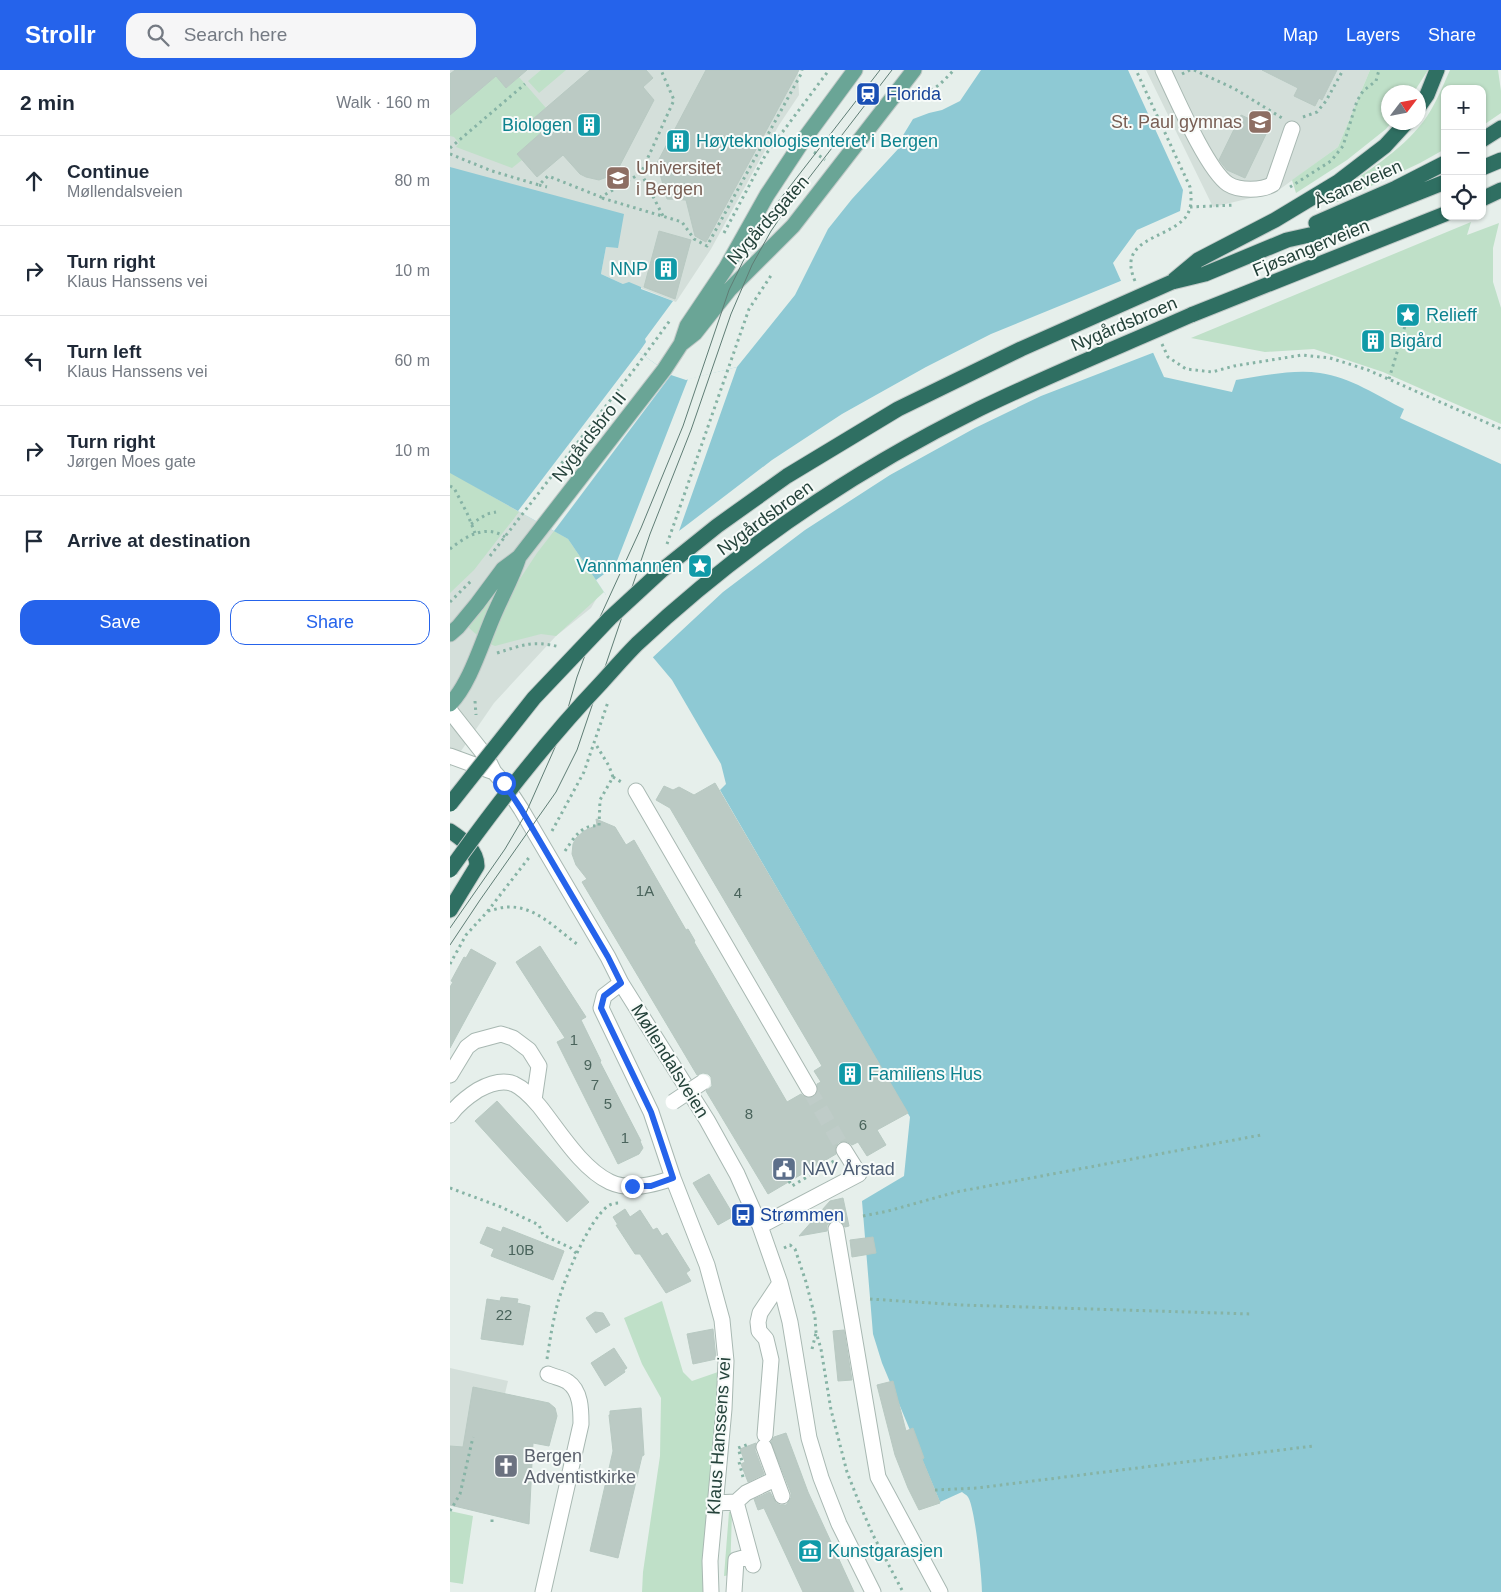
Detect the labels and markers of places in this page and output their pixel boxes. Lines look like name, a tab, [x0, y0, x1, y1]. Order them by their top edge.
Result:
station icon: Florida	[855, 81, 881, 107]
place label: Florida	[886, 84, 942, 104]
school or university icon: St. Paul gymnas	[1247, 109, 1273, 135]
building icon: Biologen	[576, 112, 602, 138]
place label: St. Paul gymnas	[1111, 112, 1242, 132]
place label: Biologen	[502, 115, 572, 135]
building icon: Høyteknologisenteret i Bergen	[665, 128, 691, 154]
place label: Høyteknologisenteret i Bergen	[696, 131, 938, 151]
place label: Universitet i Bergen	[636, 158, 721, 199]
school or university icon: Universitet i Bergen	[605, 165, 631, 191]
building icon: NNP	[653, 256, 679, 282]
place label: NNP	[610, 259, 648, 279]
place icon: Relieff	[1395, 302, 1421, 328]
place label: Relieff	[1426, 305, 1478, 325]
building icon: Bigård	[1360, 328, 1386, 354]
place label: Bigård	[1390, 331, 1442, 351]
place icon: Vannmannen	[687, 553, 713, 579]
place label: Vannmannen	[576, 556, 682, 576]
building icon: Familiens Hus	[837, 1061, 863, 1087]
place label: Familiens Hus	[868, 1064, 982, 1084]
public building icon: NAV Årstad	[771, 1156, 797, 1182]
place label: NAV Årstad	[802, 1159, 895, 1179]
bus stop icon: Strømmen	[730, 1202, 756, 1228]
place label: Strømmen	[760, 1205, 844, 1225]
place label: Bergen Adventistkirke	[524, 1446, 636, 1487]
church icon: Bergen Adventistkirke	[493, 1453, 519, 1479]
museum icon: Kunstgarasjen	[797, 1538, 823, 1564]
place label: Kunstgarasjen	[828, 1541, 943, 1561]

